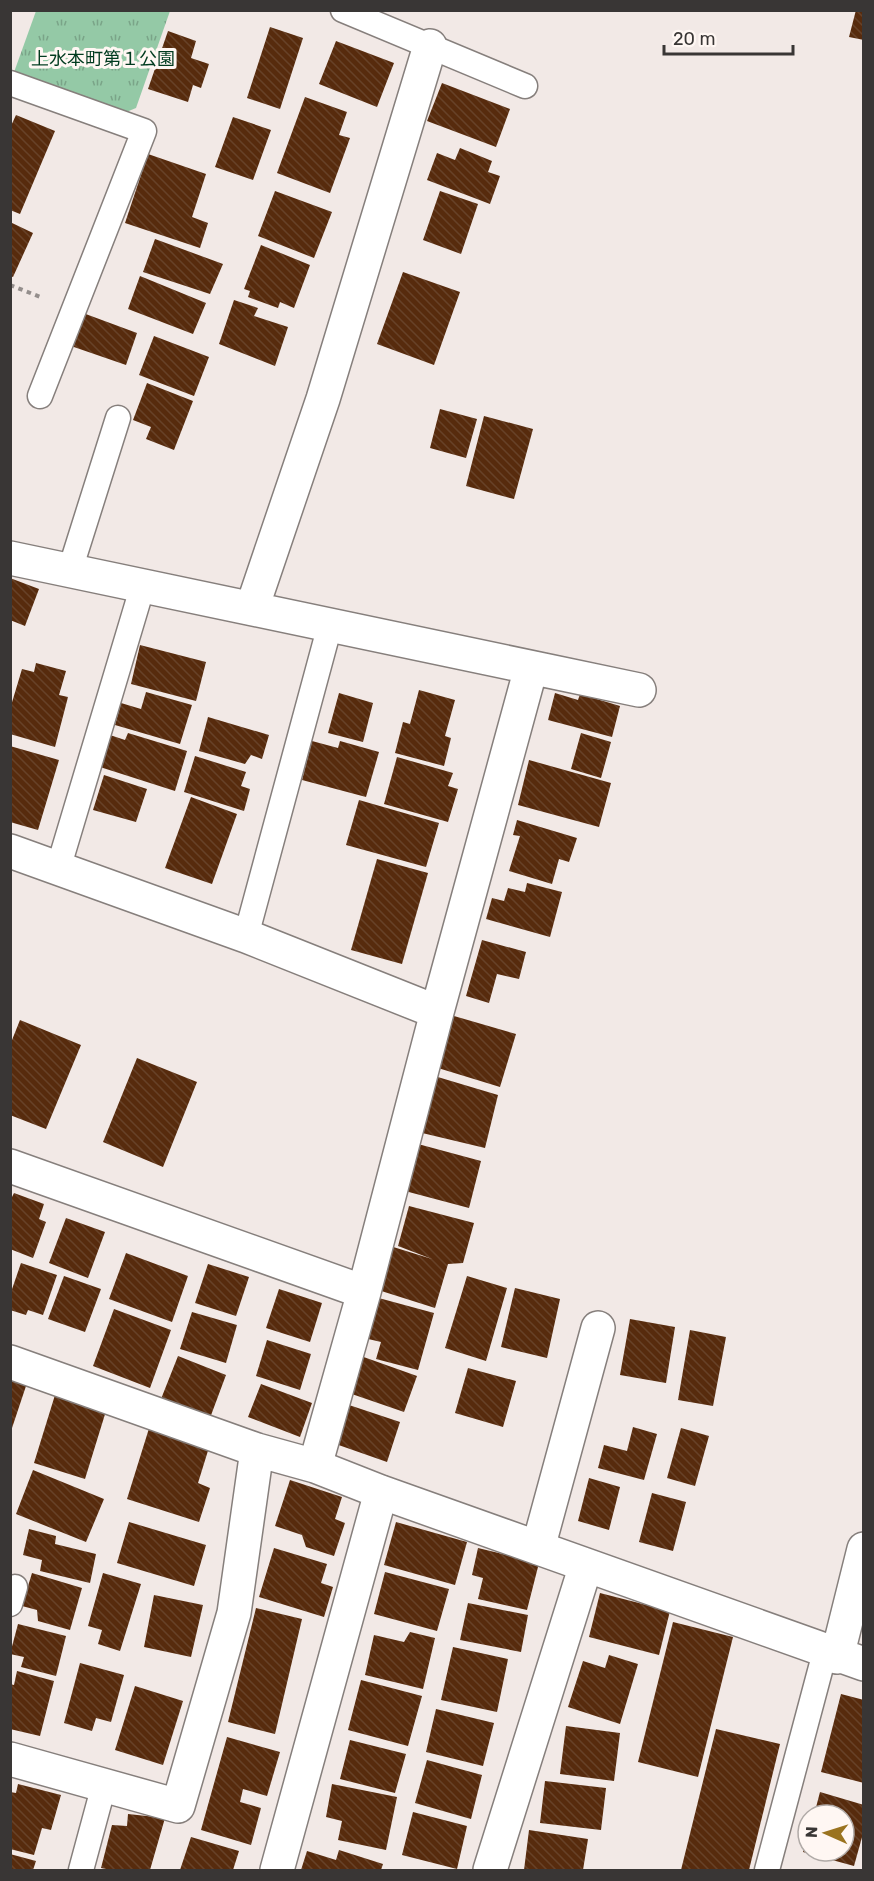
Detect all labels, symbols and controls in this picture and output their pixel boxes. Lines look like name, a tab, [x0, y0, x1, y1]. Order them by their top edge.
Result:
scale bar	[664, 18, 793, 56]
text: 20 m	[673, 28, 715, 50]
park label: 上水本町第１公園	[31, 48, 175, 70]
north arrow	[796, 1803, 856, 1863]
text: N	[802, 1826, 821, 1838]

